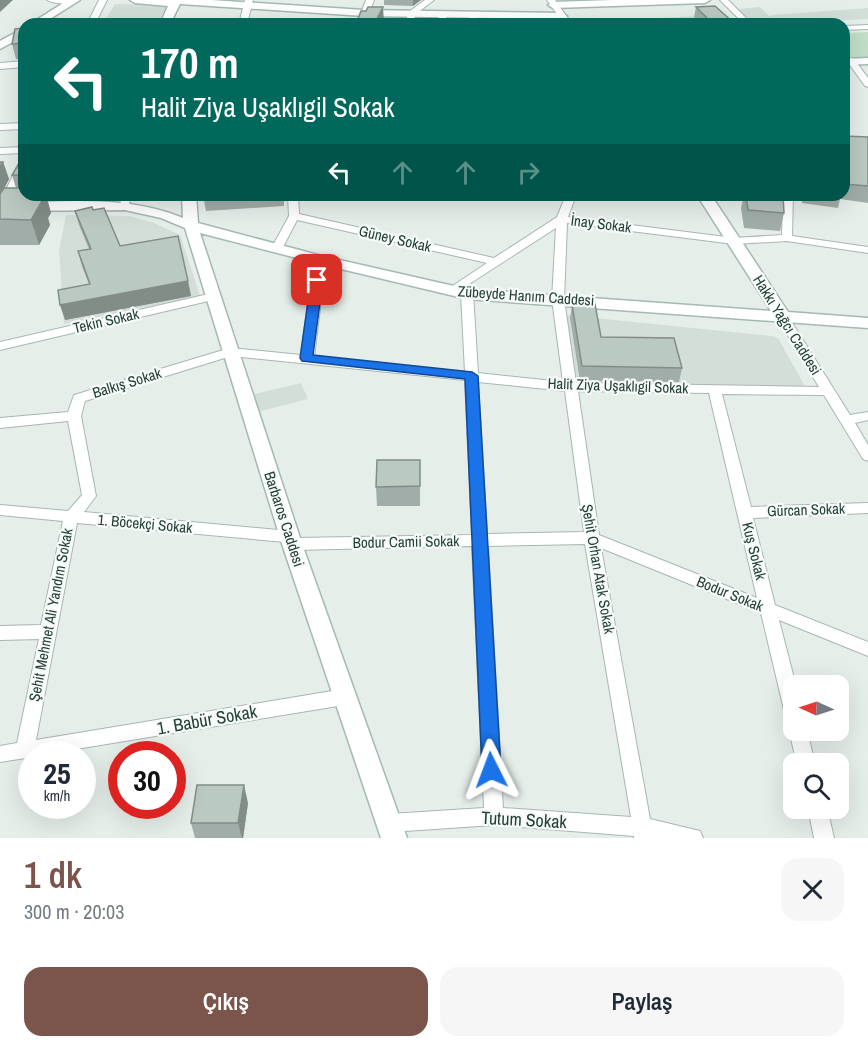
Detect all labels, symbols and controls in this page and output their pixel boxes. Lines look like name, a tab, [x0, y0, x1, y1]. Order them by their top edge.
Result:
text: 170 m	[141, 35, 239, 91]
icon: left	[42, 42, 120, 120]
text: Halit Ziya Uşaklıgil Sokak	[141, 89, 394, 125]
icon: left	[323, 156, 356, 189]
icon: ahead	[386, 156, 419, 189]
icon: ahead	[449, 156, 482, 189]
icon: right	[512, 156, 545, 189]
street label: İnay Sokak	[570, 209, 633, 238]
street label: Güney Sokak	[357, 220, 434, 257]
pin	[291, 254, 342, 305]
icon: arrive	[300, 263, 333, 296]
street label: Hakkı Yağcı Caddesi	[748, 271, 827, 379]
street label: Zübeyde Hanım Caddesi	[457, 280, 595, 311]
street label: Tekin Sokak	[71, 303, 142, 338]
street label: Balkış Sokak	[90, 362, 165, 403]
street label: Halit Ziya Uşaklıgil Sokak	[547, 373, 690, 398]
street label: Barbaros Caddesi	[259, 468, 310, 569]
street label: Gürcan Sokak	[767, 498, 846, 521]
street label: Şehit Orhan Atak Sokak	[577, 502, 620, 636]
street label: 1. Böcekçi Sokak	[97, 509, 194, 538]
street label: Kuş Sokak	[737, 520, 772, 583]
street label: Şehit Mehmet Ali Yandım Sokak	[23, 526, 78, 703]
street label: Bodur Camii Sokak	[352, 530, 460, 553]
street label: Bodur Sokak	[694, 571, 768, 617]
north arrow	[783, 675, 849, 741]
map controls	[783, 675, 849, 819]
street label: 1. Babür Sokak	[155, 698, 259, 741]
position arrow	[459, 738, 523, 802]
speed limit sign: 30	[108, 741, 186, 819]
text: 25	[43, 753, 71, 793]
button: search	[783, 753, 849, 819]
text: km/h	[44, 785, 70, 806]
street label: Tutum Sokak	[481, 805, 568, 834]
text: 1 dk	[24, 851, 82, 899]
button: close	[781, 858, 844, 921]
text: 300 m · 20:03	[24, 898, 124, 925]
button: Çıkış	[24, 967, 428, 1036]
button: Paylaş	[440, 967, 844, 1036]

